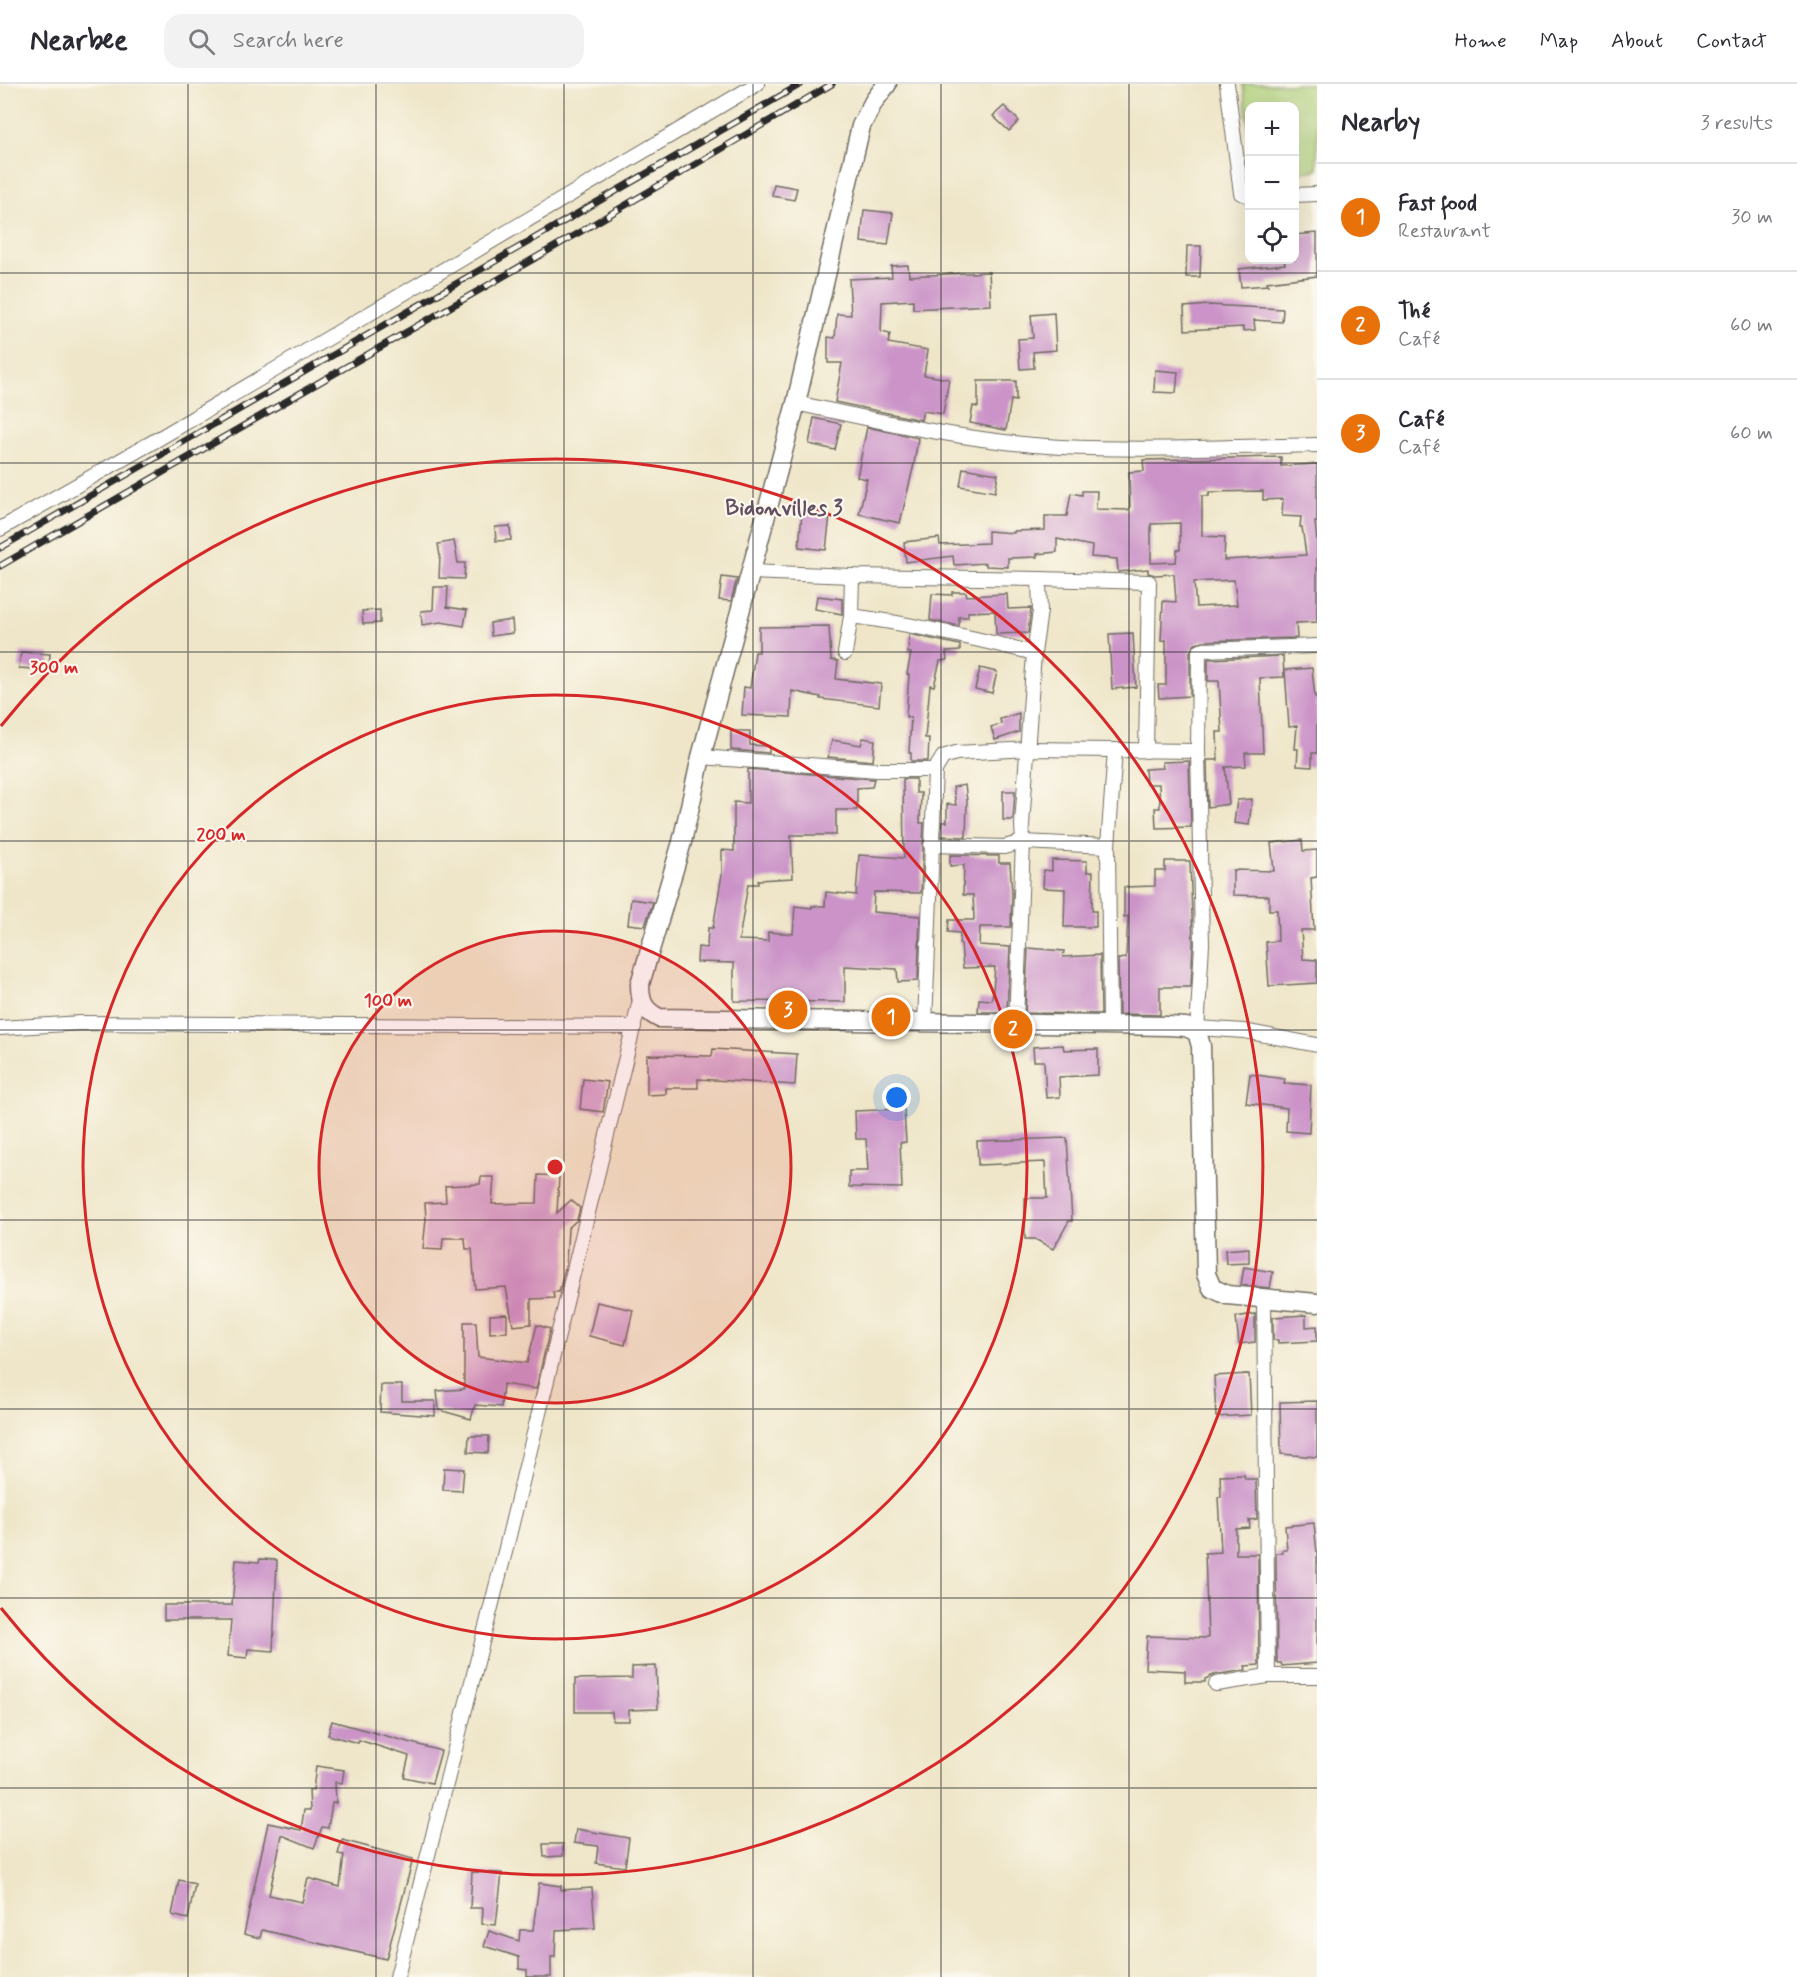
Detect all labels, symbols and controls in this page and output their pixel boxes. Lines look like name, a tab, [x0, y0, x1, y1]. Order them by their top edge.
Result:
search box	[164, 14, 584, 68]
text: Nearbee	[30, 23, 128, 60]
icon: search	[185, 25, 218, 58]
text: Search here	[233, 27, 344, 55]
text: Home	[1455, 27, 1507, 55]
text: Map	[1540, 27, 1578, 55]
text: About	[1611, 27, 1663, 55]
text: Contact	[1696, 27, 1767, 55]
map controls	[1245, 102, 1299, 264]
button: +	[1245, 102, 1299, 156]
text: Nearby	[1341, 106, 1420, 140]
text: 3 results	[1701, 110, 1773, 137]
button: −	[1245, 156, 1299, 210]
text: Fast food	[1398, 190, 1477, 218]
text: 1	[1356, 204, 1365, 231]
text: 30 m	[1731, 204, 1773, 231]
button: locate	[1245, 210, 1299, 264]
text: Restaurant	[1398, 218, 1491, 245]
text: Thé	[1398, 298, 1430, 326]
text: 2	[1356, 312, 1365, 339]
text: 60 m	[1730, 312, 1773, 339]
text: Café	[1398, 326, 1440, 353]
text: Café	[1398, 406, 1444, 434]
text: 3	[1356, 420, 1365, 447]
text: 60 m	[1730, 420, 1773, 447]
text: Café	[1398, 434, 1440, 461]
district label: Bidonvilles 3	[725, 495, 843, 523]
text: 300 m	[30, 656, 78, 680]
text: 200 m	[196, 823, 246, 847]
pin: 3	[768, 988, 808, 1032]
text: 100 m	[364, 989, 412, 1013]
pin: 1	[872, 994, 910, 1040]
pin: 2	[994, 1006, 1032, 1052]
your location	[882, 1083, 911, 1112]
centre of rings	[545, 1157, 565, 1177]

